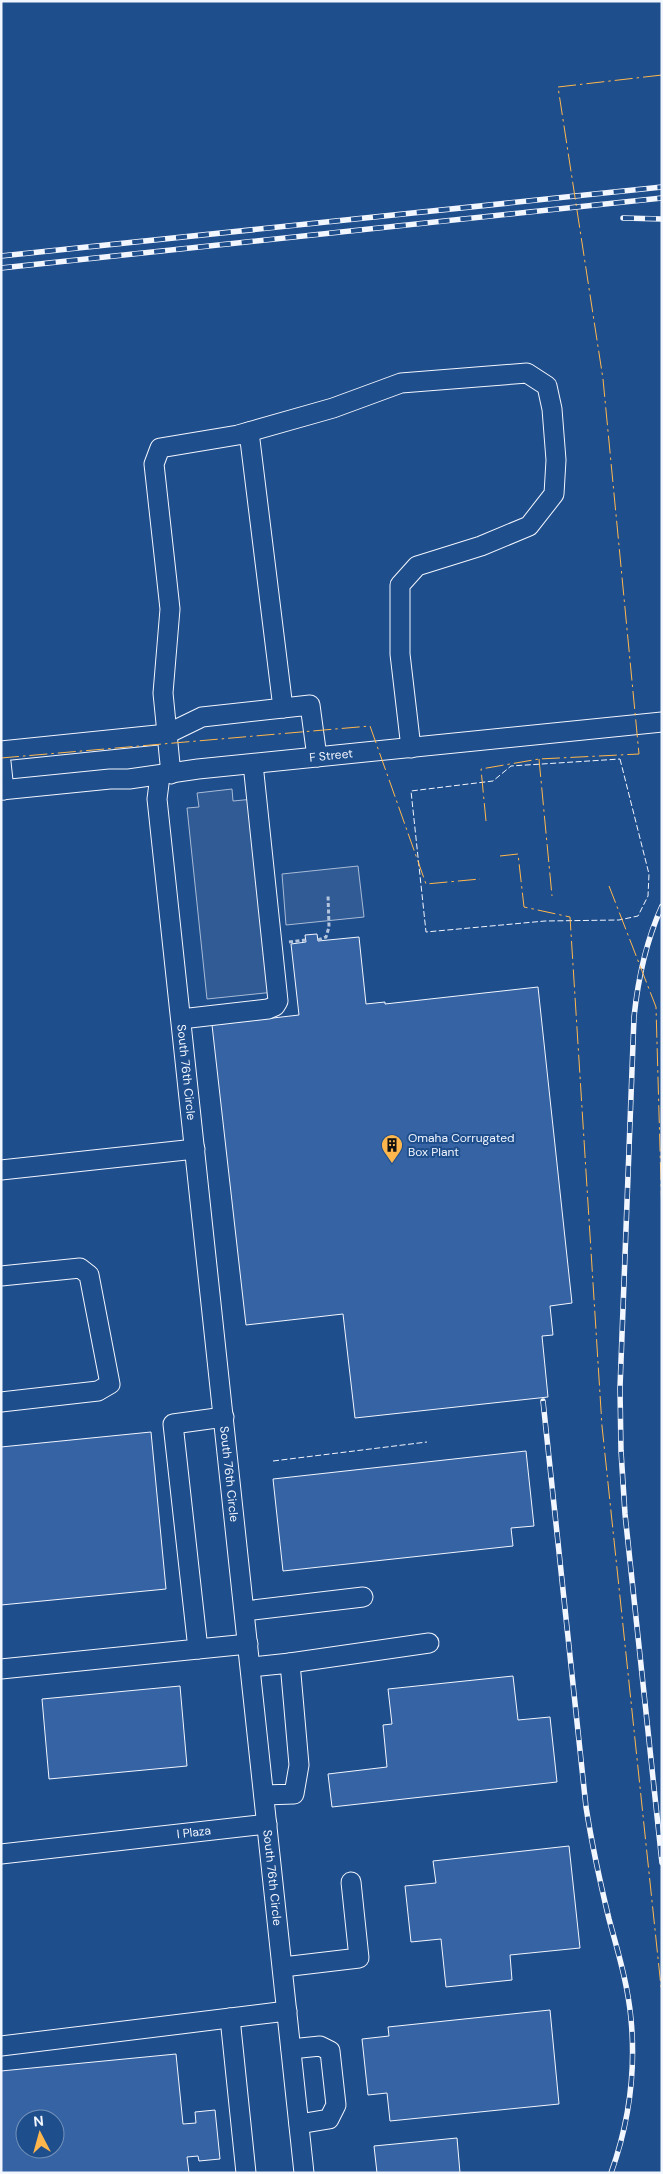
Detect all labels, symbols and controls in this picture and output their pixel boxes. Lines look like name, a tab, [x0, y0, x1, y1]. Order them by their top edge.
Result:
street label: F Street	[308, 745, 354, 766]
street label: South 76th Circle	[173, 1023, 199, 1121]
place label: Omaha Corrugated Box Plant	[408, 1130, 515, 1160]
building icon: Omaha Corrugated Box Plant	[380, 1133, 404, 1164]
street label: South 76th Circle	[216, 1425, 242, 1523]
street label: I Plaza	[176, 1822, 212, 1842]
street label: South 76th Circle	[259, 1829, 286, 1927]
north arrow	[15, 2109, 65, 2159]
text: N	[33, 2112, 45, 2131]

